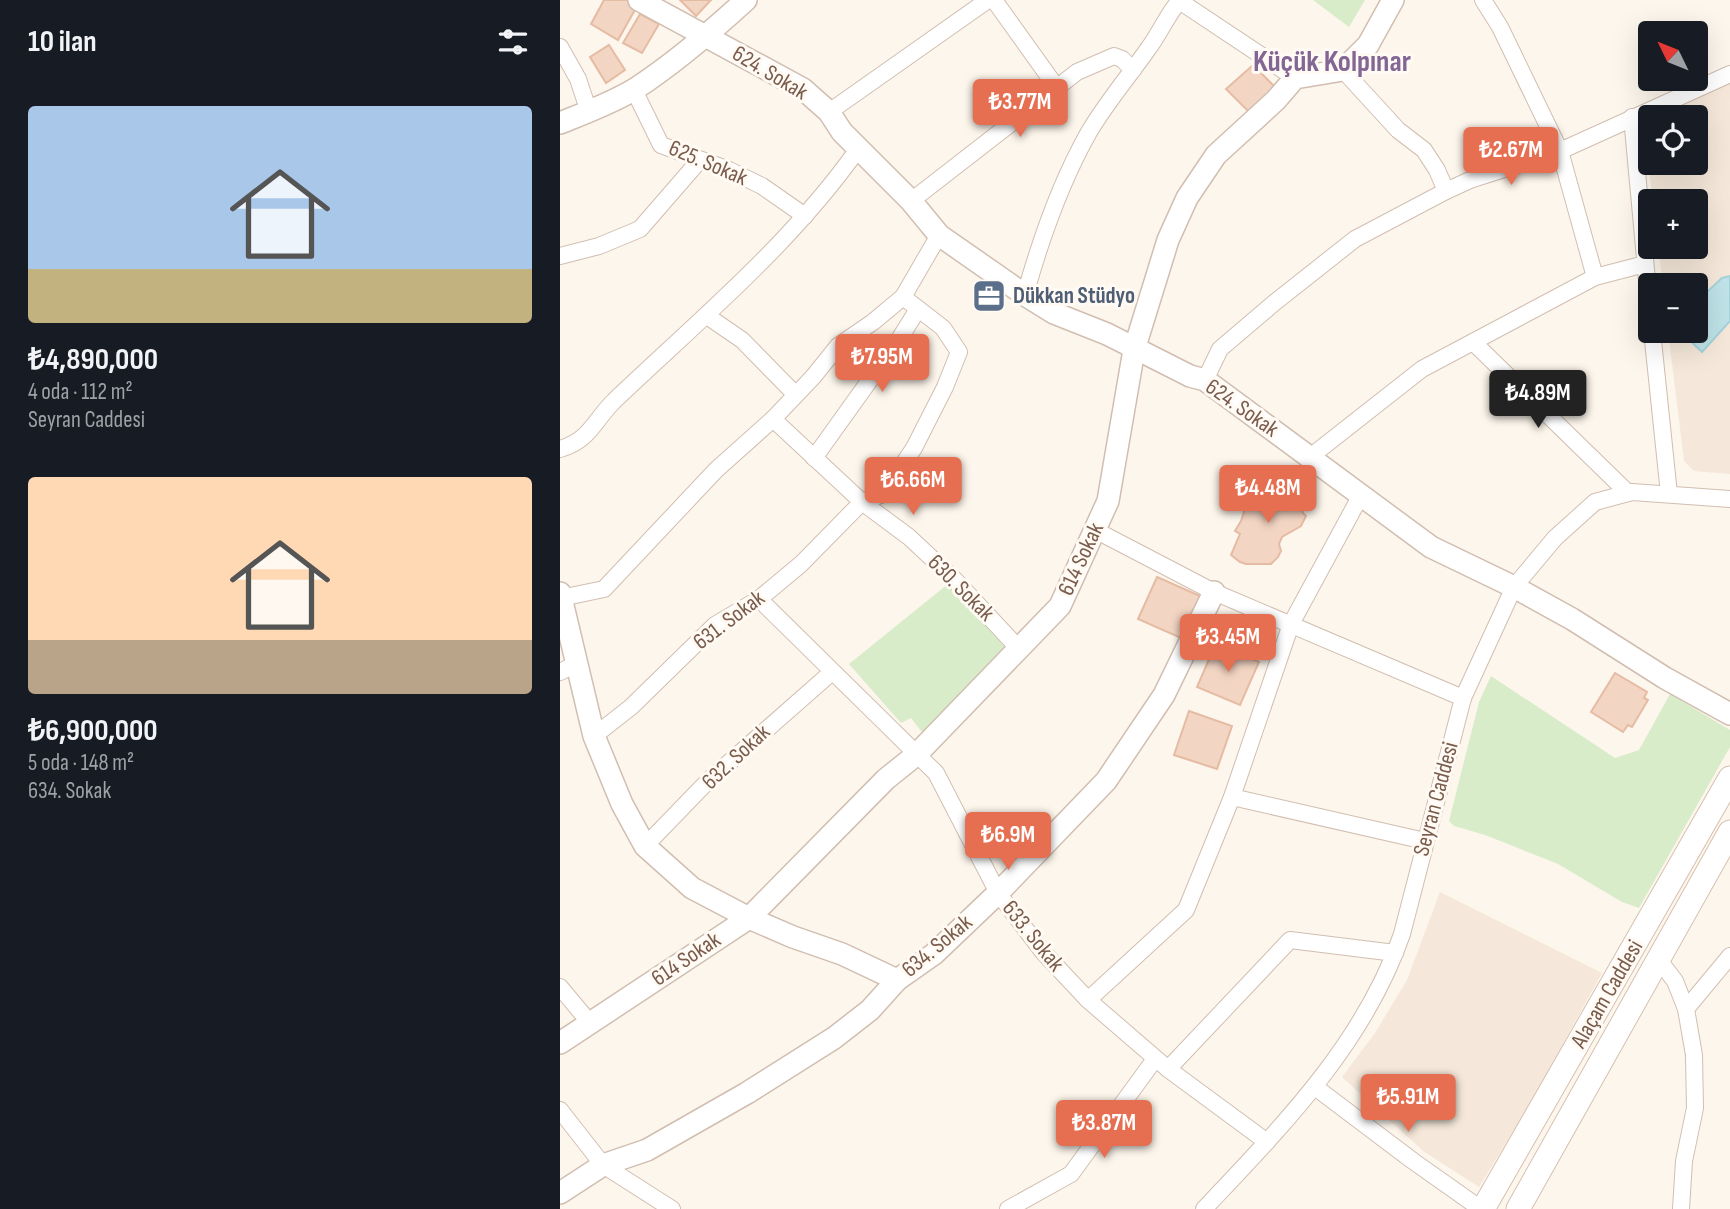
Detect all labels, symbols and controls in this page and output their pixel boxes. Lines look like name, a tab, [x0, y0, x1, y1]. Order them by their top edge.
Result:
north arrow	[1638, 21, 1708, 91]
map controls	[1638, 21, 1708, 343]
icon: filters	[494, 23, 532, 61]
text: 10 ilan	[28, 24, 97, 60]
street label: 624. Sokak	[727, 40, 813, 106]
district label: Küçük Kolpınar	[1253, 44, 1411, 80]
pin: ₺3.77M	[963, 80, 1077, 139]
text: ₺3.77M	[989, 88, 1051, 116]
button: locate	[1638, 105, 1708, 175]
pin: ₺2.67M	[1454, 128, 1568, 187]
street label: 625. Sokak	[664, 134, 752, 192]
text: ₺2.67M	[1479, 136, 1543, 164]
icon: home	[217, 151, 343, 277]
button: +	[1638, 189, 1708, 259]
button: −	[1638, 273, 1708, 343]
office icon: Dükkan Stüdyo	[970, 277, 1008, 315]
place label: Dükkan Stüdyo	[1013, 282, 1135, 310]
pin: ₺7.95M	[825, 334, 939, 394]
text: ₺4,890,000	[28, 342, 158, 378]
text: ₺7.95M	[851, 343, 913, 371]
pin: ₺4.89M	[1481, 370, 1595, 430]
street label: 624. Sokak	[1200, 373, 1284, 443]
text: 4 oda · 112 m²	[28, 378, 133, 406]
text: ₺4.89M	[1505, 379, 1571, 407]
text: Seyran Caddesi	[28, 406, 145, 434]
pin: ₺6.66M	[856, 458, 970, 517]
text: ₺6.66M	[881, 466, 945, 494]
pin: ₺4.48M	[1211, 466, 1325, 525]
text: ₺4.48M	[1235, 474, 1301, 502]
street label: 614 Sokak	[1052, 518, 1110, 600]
icon: home	[217, 522, 343, 648]
street label: 630. Sokak	[922, 549, 1000, 627]
street label: 631. Sokak	[688, 584, 770, 656]
pin: ₺3.45M	[1171, 614, 1285, 674]
text: ₺3.45M	[1196, 623, 1260, 651]
text: ₺6,900,000	[28, 713, 158, 749]
street label: 632. Sokak	[696, 718, 776, 796]
street label: Seyran Caddesi	[1407, 739, 1465, 859]
text: 5 oda · 148 m²	[28, 749, 134, 777]
text: 634. Sokak	[28, 777, 111, 805]
pin: ₺6.9M	[959, 812, 1057, 872]
text: ₺6.9M	[981, 821, 1035, 849]
street label: 633. Sokak	[996, 895, 1070, 977]
street label: 634. Sokak	[896, 908, 978, 983]
street label: 614 Sokak	[646, 926, 726, 992]
street label: Alaçam Caddesi	[1564, 935, 1649, 1054]
pin: ₺5.91M	[1351, 1074, 1465, 1134]
text: ₺5.91M	[1377, 1083, 1439, 1111]
pin: ₺3.87M	[1047, 1100, 1161, 1160]
text: ₺3.87M	[1072, 1109, 1136, 1137]

